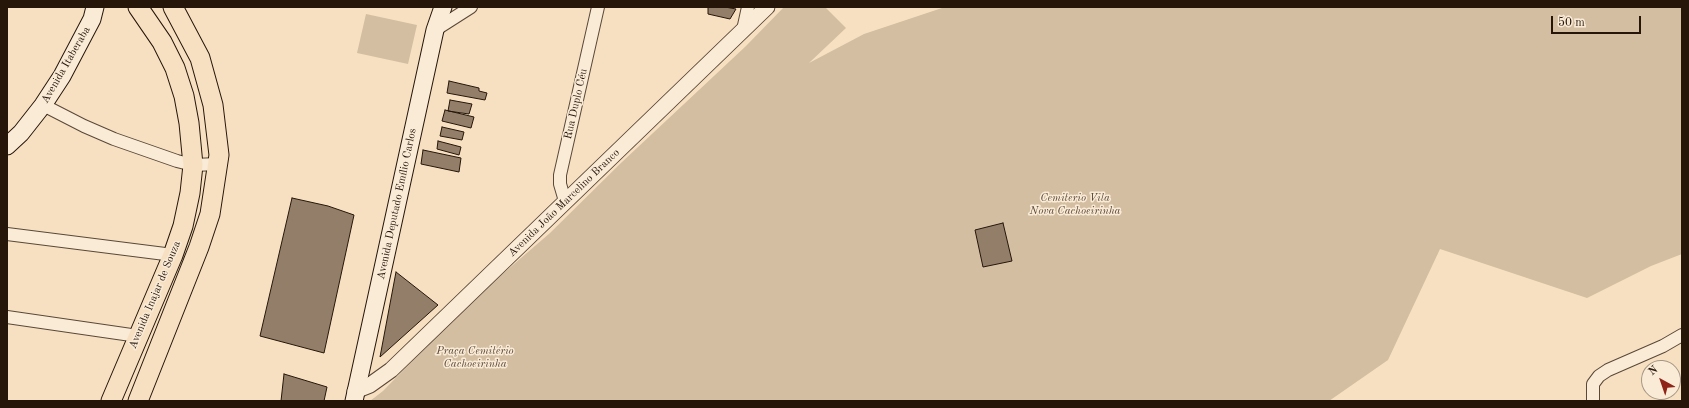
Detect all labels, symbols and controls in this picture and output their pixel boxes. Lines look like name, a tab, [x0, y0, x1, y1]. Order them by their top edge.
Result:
scale bar	[1553, 8, 1643, 34]
text: 50 m	[1558, 17, 1585, 29]
street label: Avenida Itaberaba	[39, 24, 93, 106]
street label: Rua Duplo Céu	[561, 67, 591, 141]
street label: Avenida Deputado Emílio Carlos	[375, 127, 419, 281]
street label: Avenida João Marcelino Branco	[506, 146, 622, 260]
park label: Cemiterio Vila Nova Cachoeirinha	[1030, 191, 1120, 217]
street label: Avenida Inajar de Souza	[126, 239, 184, 351]
park label: Praça Cemitério Cachoeirinha	[436, 344, 514, 370]
north arrow	[1641, 360, 1681, 400]
text: N	[1647, 364, 1660, 378]

